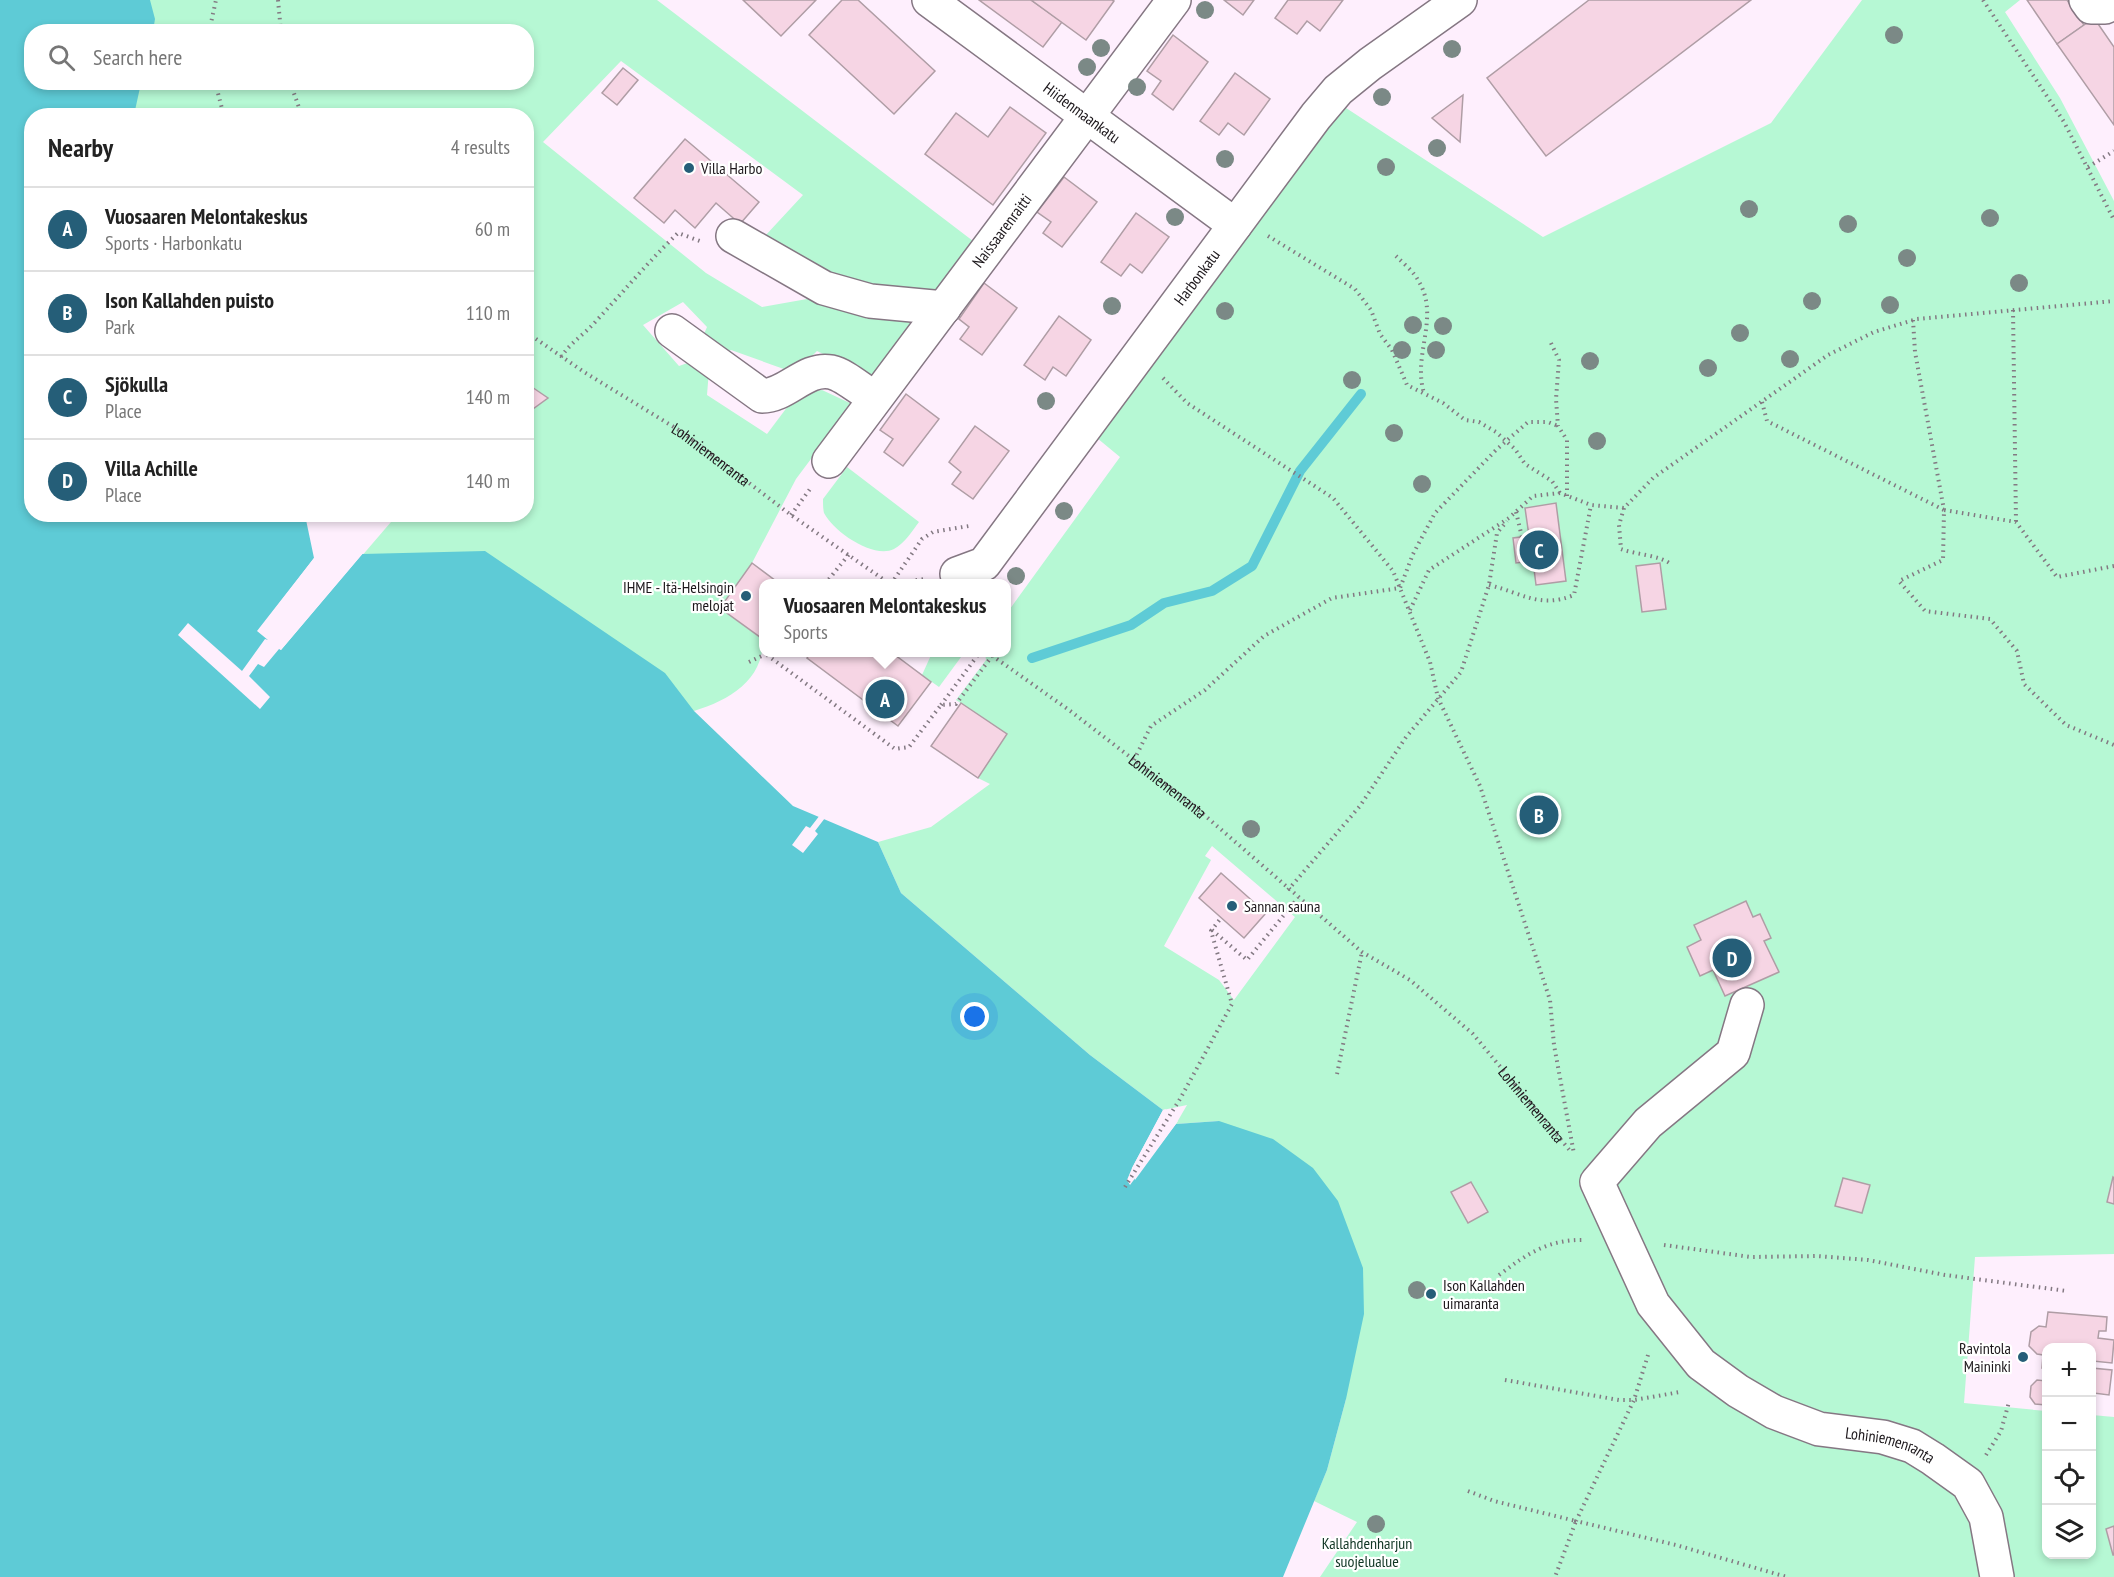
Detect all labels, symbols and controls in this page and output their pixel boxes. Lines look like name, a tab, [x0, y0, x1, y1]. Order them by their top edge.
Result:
search box	[24, 24, 534, 90]
icon: search	[45, 41, 78, 74]
text: Search here	[93, 43, 182, 71]
street label: Hiidenmaankatu	[1040, 78, 1124, 147]
text: Nearby	[48, 131, 113, 164]
text: 4 results	[451, 134, 510, 160]
place label: Villa Harbo	[700, 158, 762, 178]
marker: Villa Harbo	[682, 161, 696, 175]
street label: Naissaarenraitti	[968, 190, 1036, 271]
text: Vuosaaren Melontakeskus	[105, 202, 308, 230]
text: A	[62, 216, 73, 242]
text: 60 m	[475, 216, 510, 242]
text: Sports · Harbonkatu	[105, 230, 242, 256]
street label: Harbonkatu	[1170, 245, 1224, 309]
text: Ison Kallahden puisto	[105, 286, 274, 314]
text: B	[63, 300, 72, 326]
text: 110 m	[466, 300, 510, 326]
text: Park	[105, 314, 135, 340]
text: Sjökulla	[105, 370, 168, 398]
text: C	[63, 384, 72, 410]
text: 140 m	[466, 384, 510, 410]
text: Place	[105, 398, 142, 424]
street label: Lohiniemenranta	[668, 418, 754, 490]
text: Villa Achille	[105, 454, 198, 482]
text: D	[62, 468, 73, 494]
text: 140 m	[466, 468, 510, 494]
text: Place	[105, 482, 142, 508]
pin: C	[1520, 528, 1558, 572]
place label: IHME - Itä-Helsingin melojat	[623, 577, 735, 615]
popup	[759, 579, 1011, 657]
marker: IHME - Itä-Helsingin melojat	[739, 589, 753, 603]
text: Vuosaaren Melontakeskus	[784, 591, 986, 619]
text: Sports	[784, 619, 828, 645]
pin: A	[866, 676, 904, 722]
street label: Lohiniemenranta	[1125, 750, 1211, 822]
pin: B	[1520, 792, 1558, 838]
place label: Sannan sauna	[1244, 896, 1320, 916]
marker: Sannan sauna	[1225, 899, 1239, 913]
pin: D	[1712, 936, 1752, 980]
your location	[960, 1002, 989, 1031]
street label: Lohiniemenranta	[1494, 1062, 1569, 1147]
place label: Ison Kallahden uimaranta	[1443, 1275, 1525, 1313]
marker: Ison Kallahden uimaranta	[1424, 1287, 1438, 1301]
place label: Ravintola Maininki	[1959, 1338, 2011, 1376]
map controls	[2042, 1343, 2096, 1559]
button: +	[2042, 1343, 2096, 1397]
marker: Ravintola Maininki	[2016, 1350, 2030, 1364]
button: −	[2042, 1397, 2096, 1451]
street label: Lohiniemenranta	[1844, 1422, 1939, 1468]
button: locate	[2042, 1451, 2096, 1505]
button: layers	[2042, 1505, 2096, 1559]
park label: Kallahdenharjun suojelualue	[1322, 1533, 1412, 1571]

